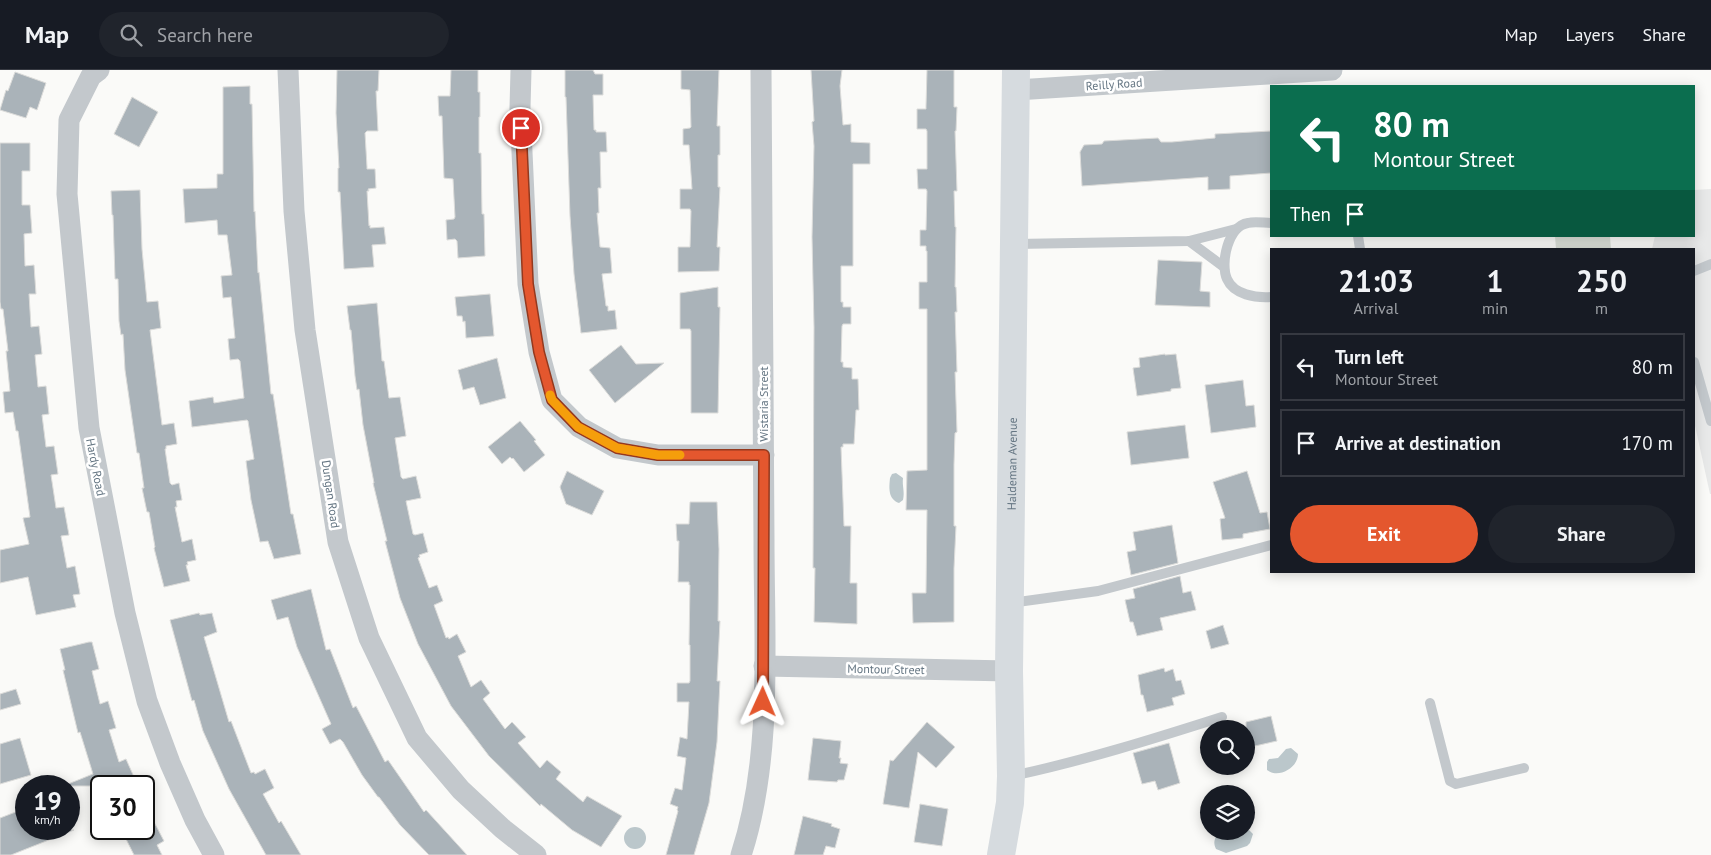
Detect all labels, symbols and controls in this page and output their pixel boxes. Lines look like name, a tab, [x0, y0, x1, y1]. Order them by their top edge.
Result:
search box	[99, 12, 449, 57]
text: Map	[25, 19, 69, 50]
icon: search	[117, 21, 145, 49]
text: Search here	[157, 23, 253, 47]
text: Map	[1505, 23, 1537, 46]
text: Layers	[1565, 23, 1614, 46]
text: Share	[1642, 23, 1686, 46]
street label: Reilly Road	[1085, 75, 1143, 93]
text: 80 m	[1373, 101, 1450, 147]
icon: left	[1290, 105, 1355, 170]
pin	[500, 107, 542, 149]
icon: arrive	[507, 114, 535, 142]
text: Montour Street	[1373, 145, 1515, 173]
icon: arrive	[1341, 200, 1369, 228]
text: Then	[1290, 202, 1331, 226]
text: 21:03	[1338, 261, 1414, 300]
text: 1	[1487, 261, 1504, 300]
text: 250	[1576, 261, 1627, 300]
text: Arrival	[1354, 298, 1398, 318]
text: min	[1482, 298, 1508, 318]
text: m	[1595, 298, 1608, 318]
text: Turn left	[1335, 345, 1404, 369]
icon: left	[1292, 353, 1320, 381]
text: 80 m	[1632, 355, 1673, 379]
street label: Wistaria Street	[756, 366, 771, 442]
text: Montour Street	[1335, 369, 1438, 389]
street label: Haldeman Avenue	[1003, 417, 1019, 510]
icon: arrive	[1292, 429, 1320, 457]
text: Arrive at destination	[1335, 431, 1501, 455]
text: 170 m	[1621, 431, 1673, 455]
street label: Hardy Road	[83, 437, 109, 497]
street label: Dungan Road	[319, 459, 343, 529]
button: Exit	[1290, 505, 1478, 563]
button: Share	[1488, 505, 1675, 563]
street label: Montour Street	[847, 661, 925, 677]
position arrow	[736, 675, 788, 727]
map controls	[1200, 720, 1255, 840]
button: search	[1200, 720, 1255, 775]
speed limit sign: 30	[90, 775, 155, 840]
text: 19	[33, 785, 62, 817]
button: layers	[1200, 785, 1255, 840]
text: km/h	[34, 812, 61, 827]

